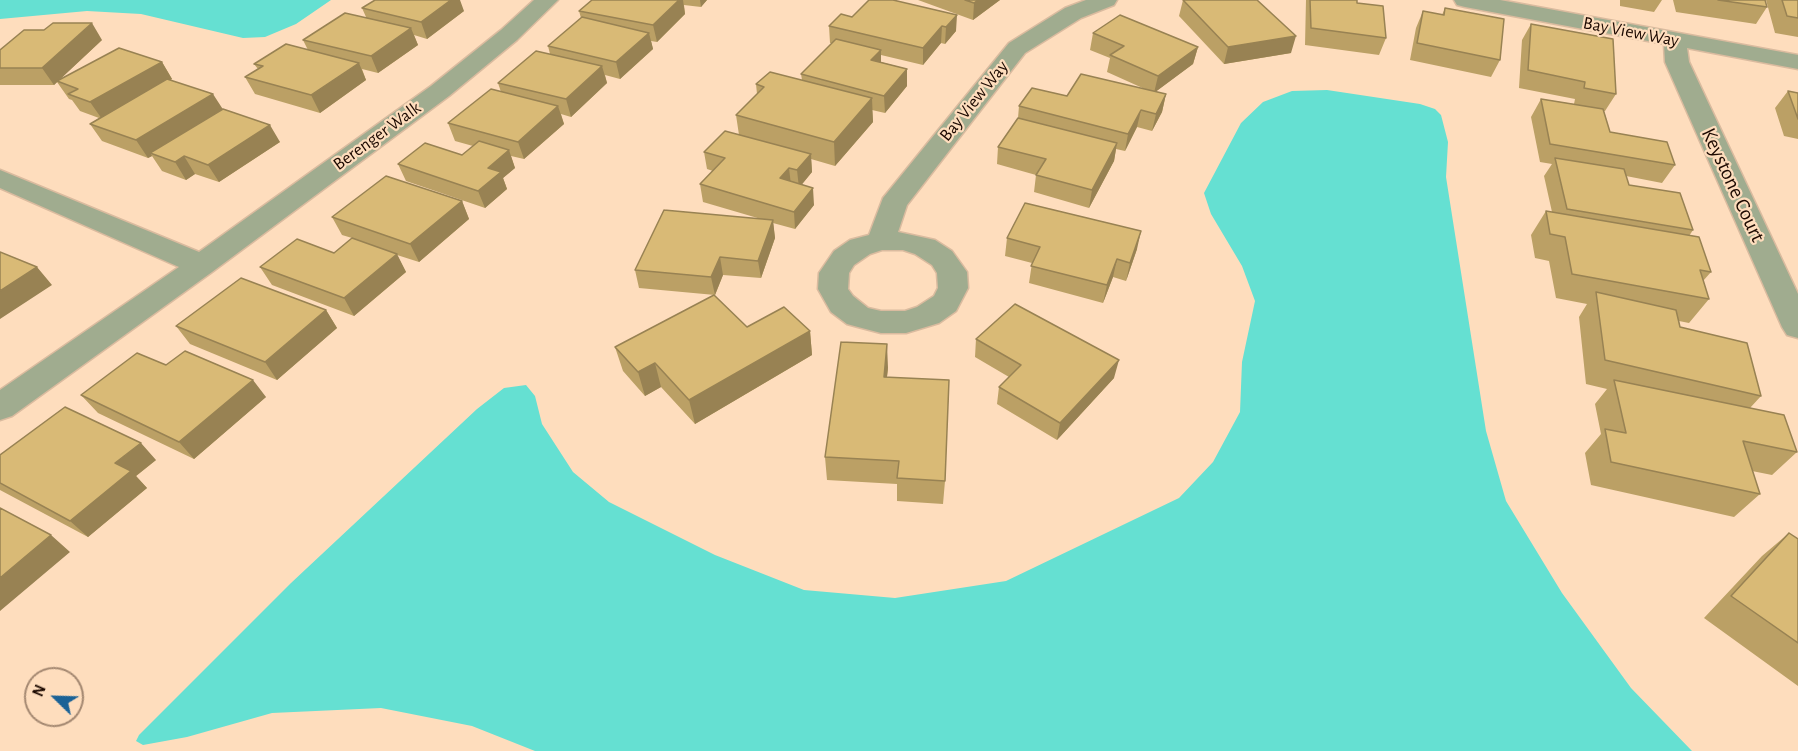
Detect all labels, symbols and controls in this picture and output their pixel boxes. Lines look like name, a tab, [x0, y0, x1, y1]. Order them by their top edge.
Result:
street label: Bay View Way	[1581, 12, 1681, 52]
street label: Bay View Way	[935, 56, 1013, 146]
street label: Berenger Walk	[329, 97, 425, 175]
street label: Keystone Court	[1696, 124, 1770, 246]
north arrow	[24, 667, 84, 727]
text: N	[30, 683, 49, 699]

